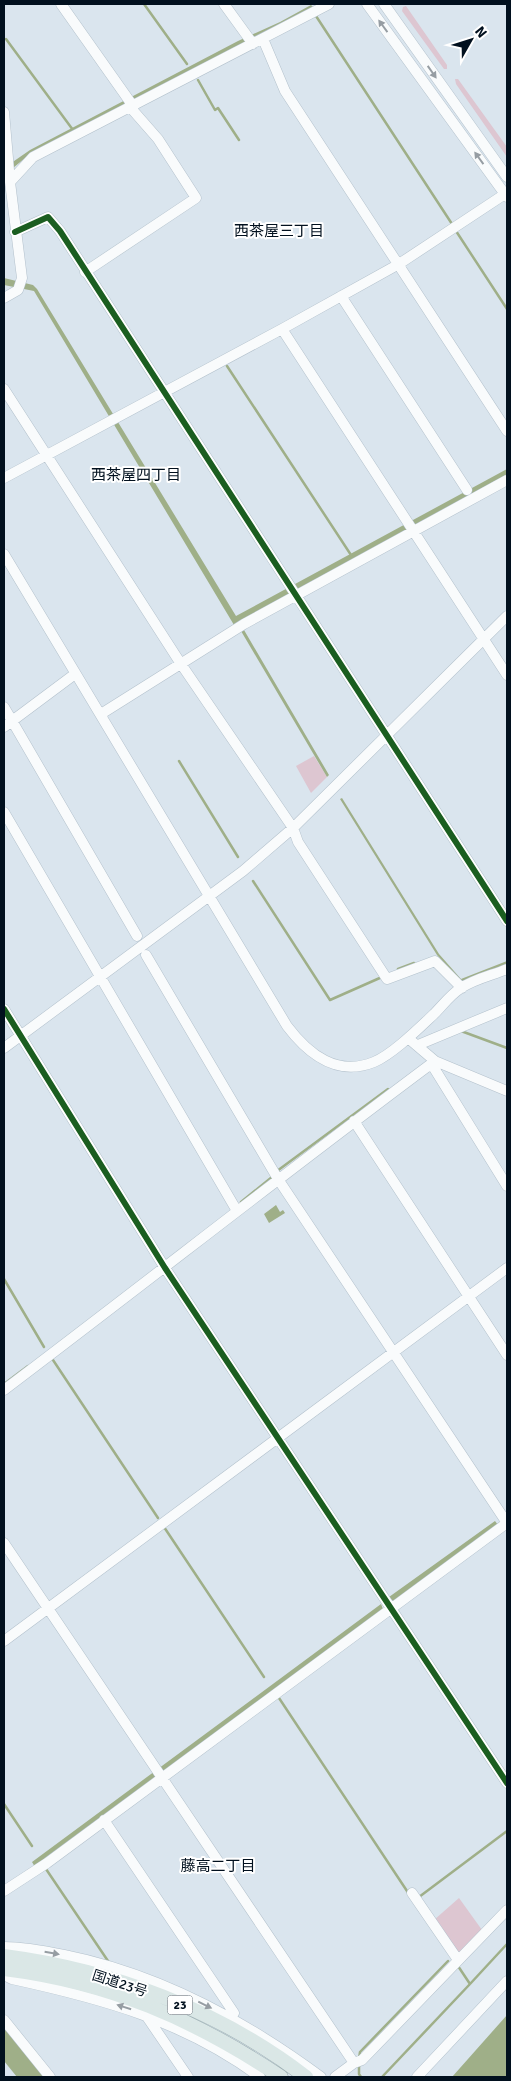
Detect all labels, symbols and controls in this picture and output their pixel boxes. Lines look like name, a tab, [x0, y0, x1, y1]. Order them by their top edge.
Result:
north arrow	[446, 15, 496, 65]
one-way arrow	[378, 19, 388, 33]
text: N	[471, 23, 490, 41]
one-way arrow	[427, 66, 437, 79]
one-way arrow	[474, 151, 484, 165]
district label: 西茶屋三丁目	[234, 222, 324, 240]
district label: 西茶屋四丁目	[91, 466, 181, 484]
district label: 藤高二丁目	[180, 1857, 256, 1875]
one-way arrow	[44, 1949, 60, 1957]
street label: 国道23号	[90, 1967, 150, 2000]
road number: 23	[168, 1996, 192, 2014]
one-way arrow	[198, 2001, 212, 2009]
one-way arrow	[117, 2003, 132, 2011]

